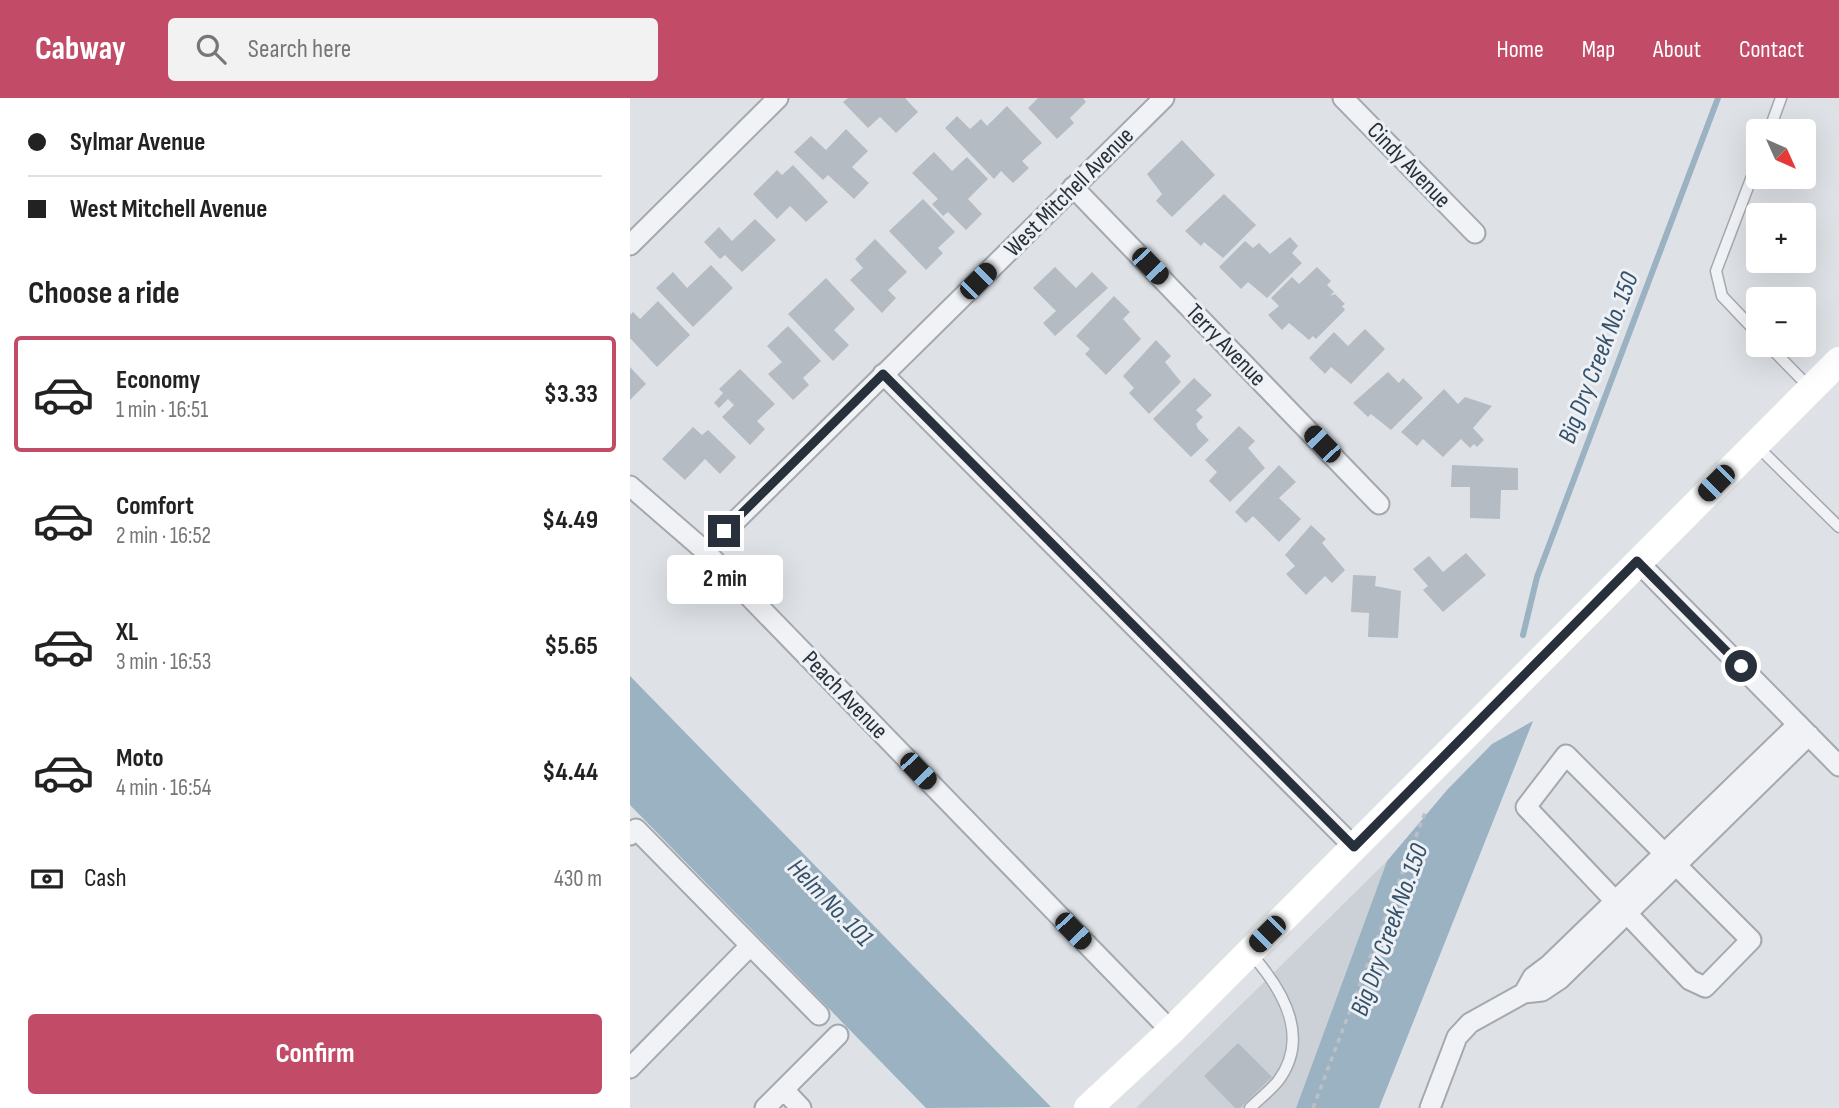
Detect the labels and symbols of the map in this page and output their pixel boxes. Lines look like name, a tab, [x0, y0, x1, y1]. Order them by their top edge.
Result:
street label: Cindy Avenue	[1361, 116, 1457, 214]
north arrow	[1746, 119, 1816, 189]
street label: West Mitchell Avenue	[998, 121, 1140, 263]
car	[1128, 244, 1173, 288]
car	[956, 259, 1001, 303]
water label: Big Dry Creek No. 150	[1552, 268, 1646, 448]
street label: Terry Avenue	[1180, 298, 1272, 392]
car	[1300, 422, 1345, 466]
car	[1694, 461, 1739, 505]
route end	[708, 515, 740, 547]
callout: 2 min	[666, 556, 782, 604]
street label: Peach Avenue	[796, 645, 894, 745]
route start	[1725, 650, 1757, 682]
car	[896, 749, 941, 793]
water label: Big Dry Creek No. 150	[1345, 839, 1436, 1020]
water label: Helm No. 101	[781, 853, 879, 953]
car	[1051, 909, 1096, 953]
car	[1245, 912, 1290, 956]

